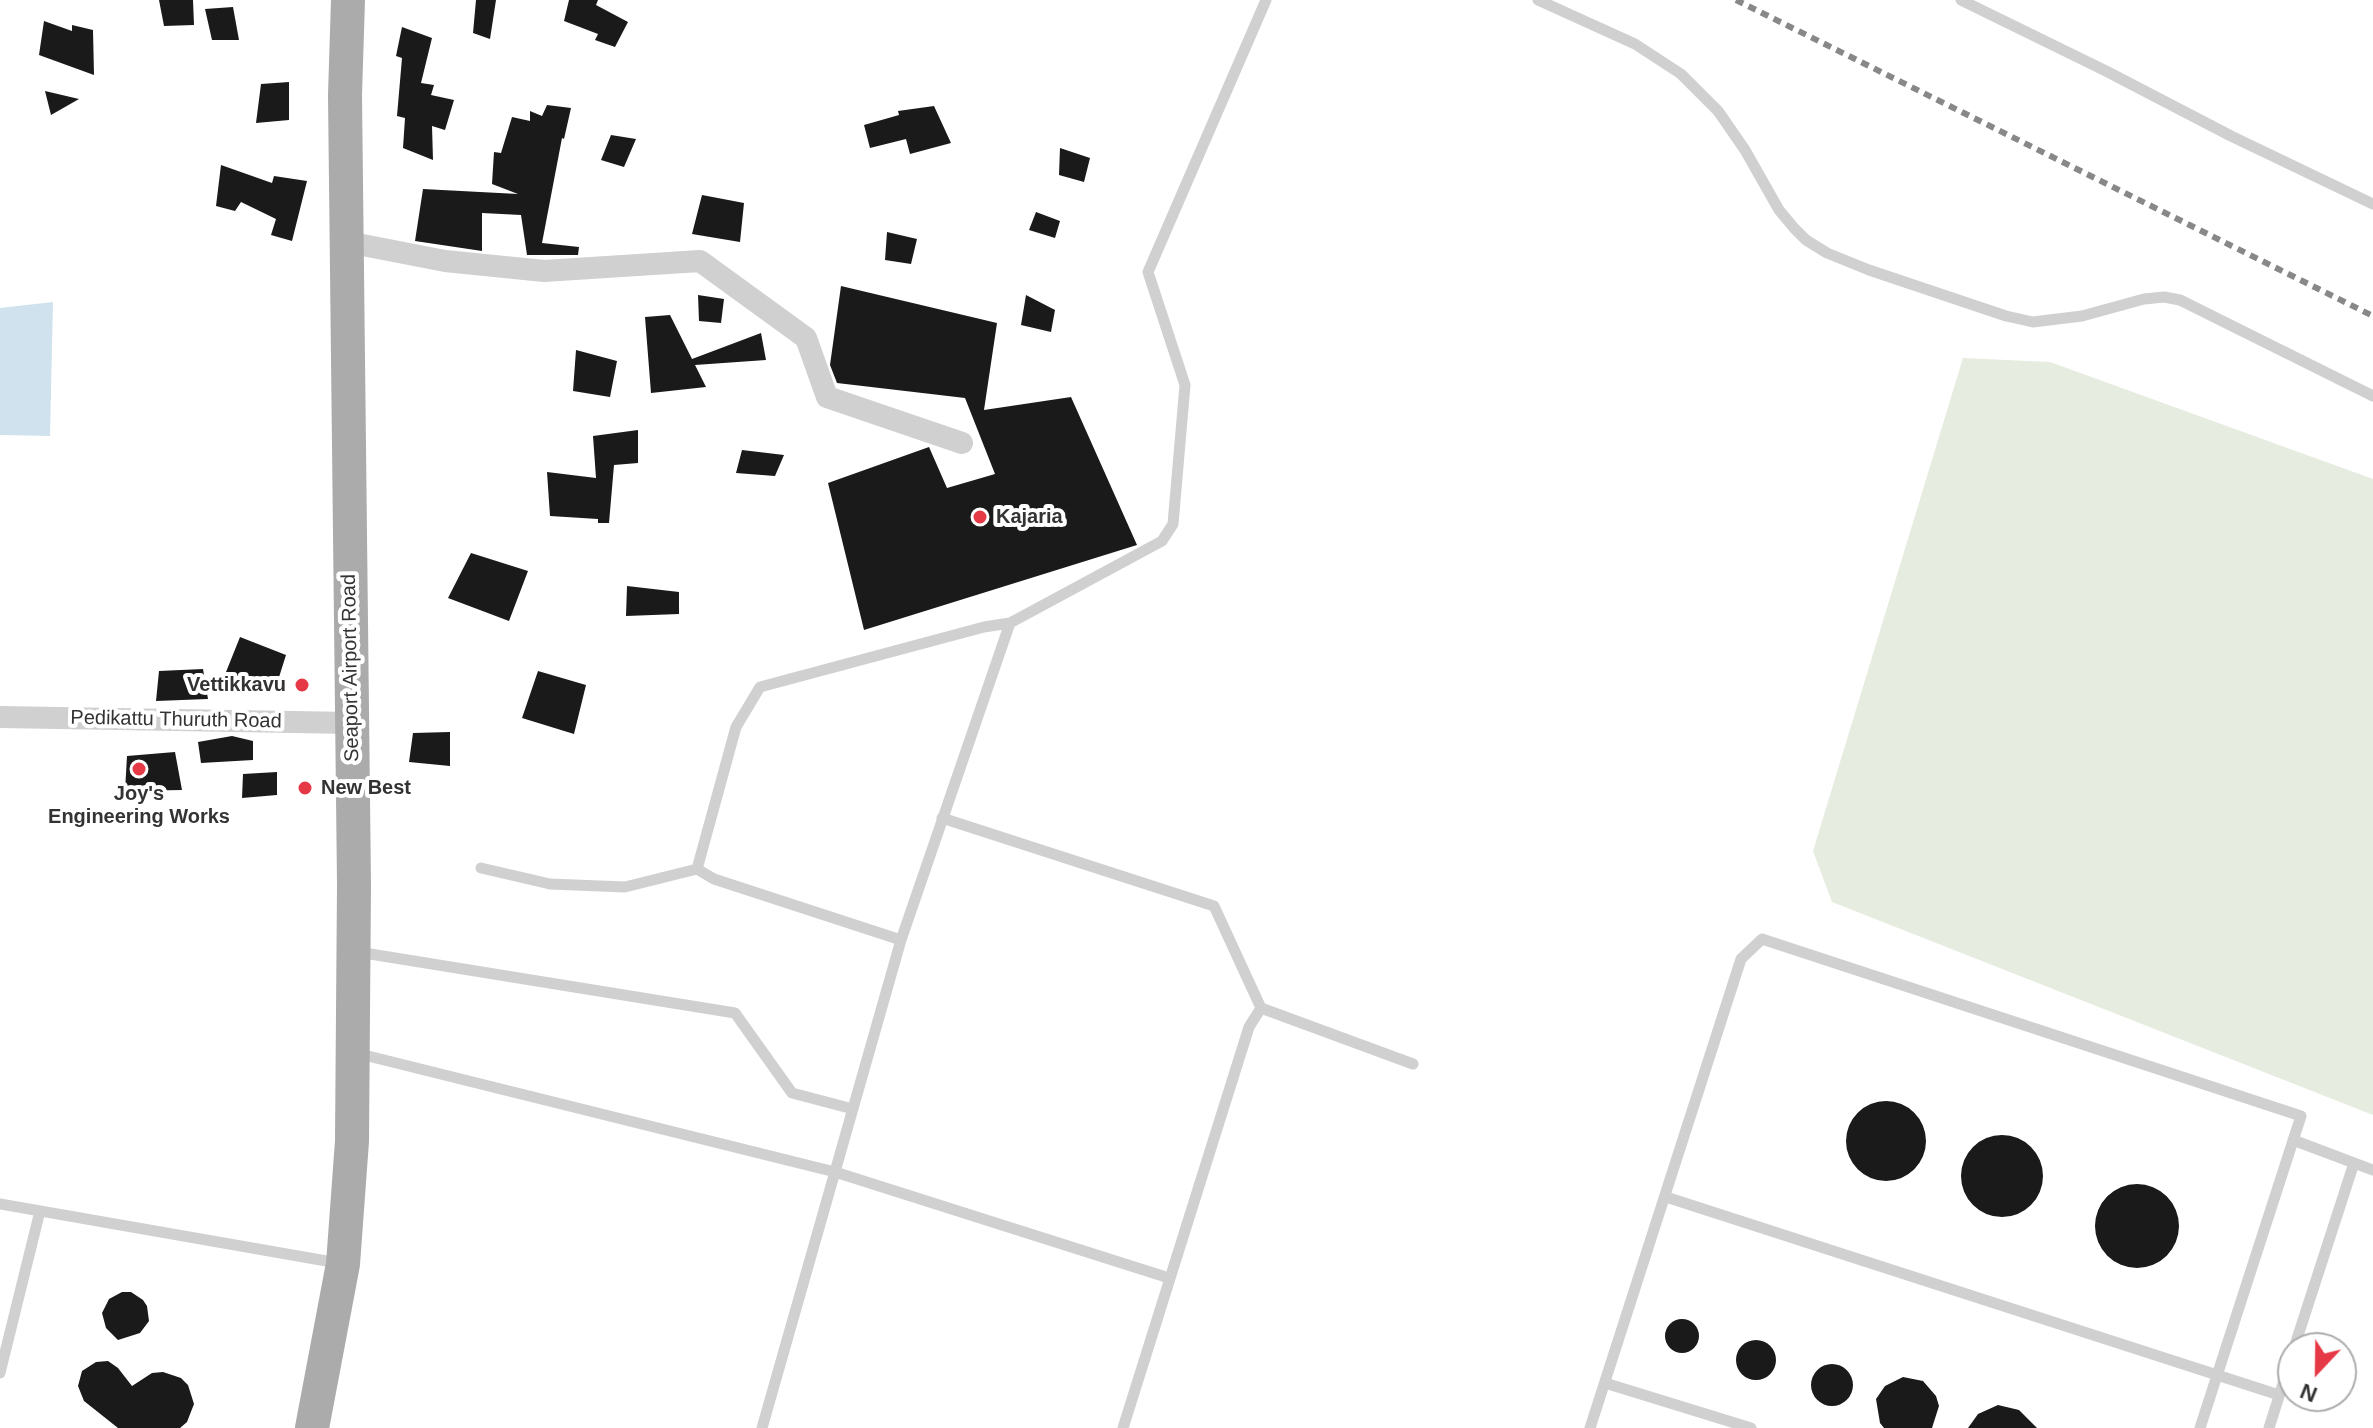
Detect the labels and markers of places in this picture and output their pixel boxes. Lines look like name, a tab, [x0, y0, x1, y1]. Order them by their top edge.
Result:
place label: Kajaria	[996, 505, 1063, 529]
marker: Kajaria	[971, 508, 989, 526]
place label: Vettikkavu	[187, 673, 286, 697]
marker: Vettikkavu	[293, 676, 311, 694]
marker: Joy's Engineering Works	[130, 760, 148, 778]
place label: New Best	[321, 776, 411, 800]
marker: New Best	[296, 779, 314, 797]
place label: Joy's Engineering Works	[48, 782, 230, 829]

